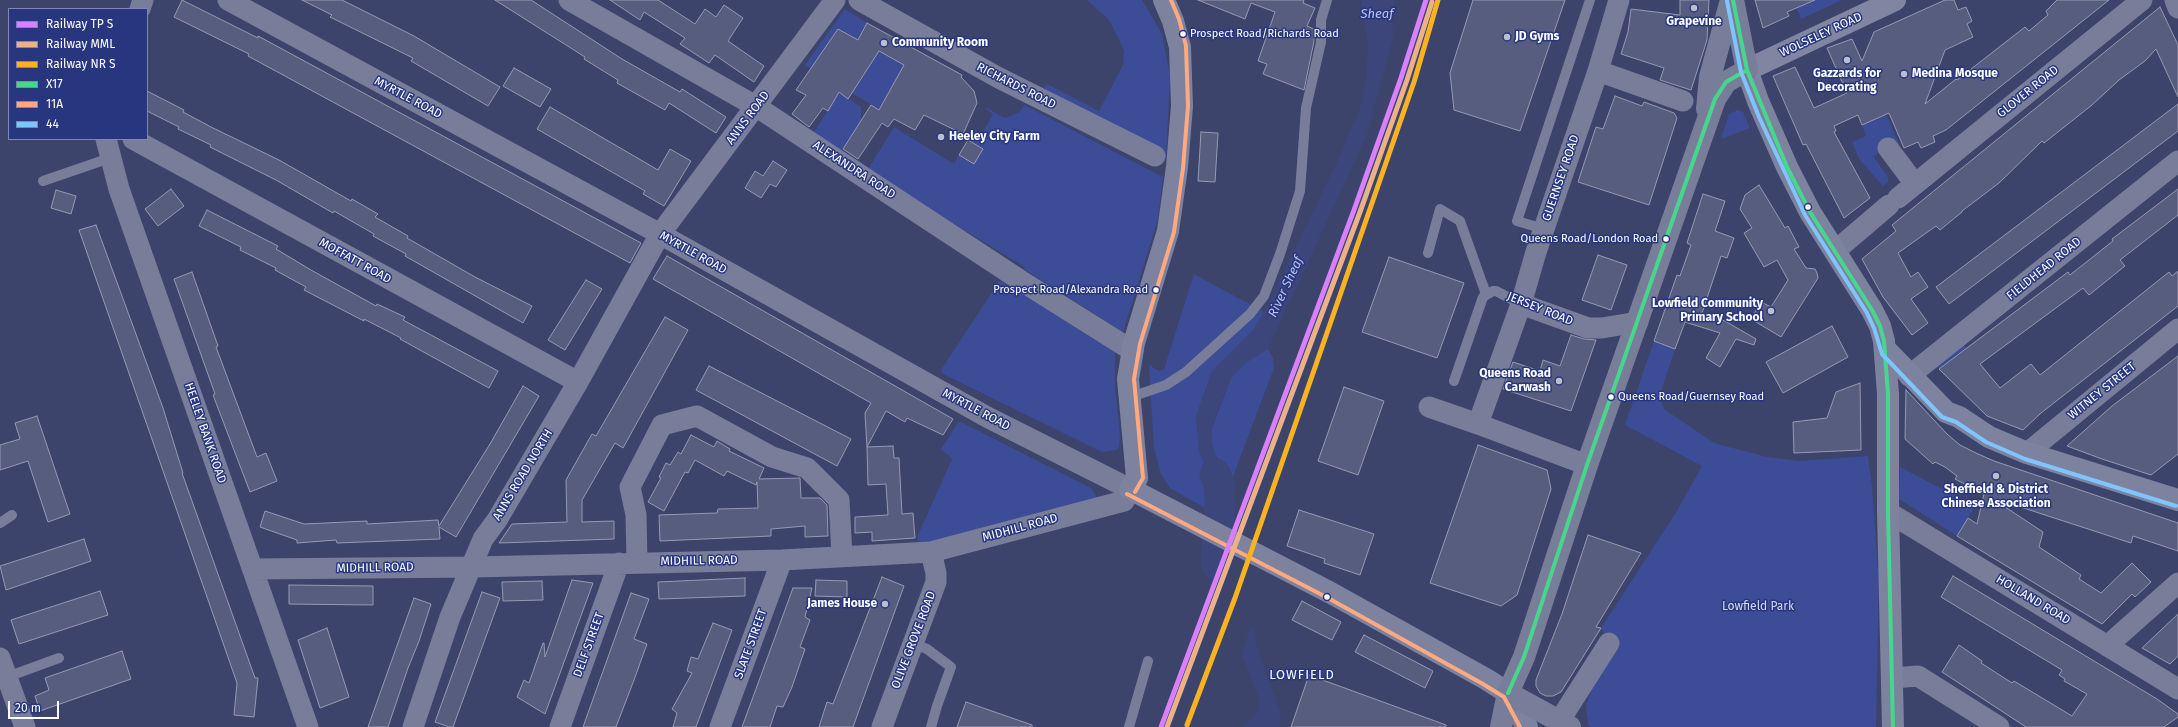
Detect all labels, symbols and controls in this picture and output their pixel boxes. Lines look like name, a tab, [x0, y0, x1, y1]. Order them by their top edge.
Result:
marker: Grapevine	[1689, 3, 1699, 13]
water label: Sheaf	[1361, 6, 1393, 22]
legend	[8, 8, 148, 140]
street label: WOLSELEY ROAD	[1778, 10, 1864, 60]
place label: Grapevine	[1666, 15, 1722, 29]
text: Railway TP S	[46, 17, 113, 31]
place label: Prospect Road/Richards Road	[1190, 27, 1339, 41]
marker: Prospect Road/Richards Road	[1178, 29, 1188, 39]
place label: JD Gyms	[1515, 30, 1559, 44]
marker: JD Gyms	[1502, 32, 1512, 42]
place label: Community Room	[892, 36, 988, 50]
text: Railway MML	[46, 37, 115, 51]
marker: Community Room	[879, 38, 889, 48]
marker: Gazzards for Decorating	[1842, 55, 1852, 65]
text: Railway NR S	[46, 57, 116, 71]
street label: RICHARDS ROAD	[974, 60, 1058, 112]
street label: GLOVER ROAD	[1994, 63, 2062, 121]
place label: Gazzards for Decorating	[1813, 67, 1881, 95]
place label: Medina Mosque	[1912, 67, 1998, 81]
marker: Medina Mosque	[1899, 69, 1909, 79]
street label: MYRTLE ROAD	[372, 74, 444, 122]
text: X17	[46, 77, 63, 91]
street label: ANNS ROAD	[723, 89, 773, 147]
text: 11A	[46, 97, 63, 111]
text: 44	[46, 117, 59, 131]
place label: Heeley City Farm	[949, 130, 1040, 144]
marker: Heeley City Farm	[936, 132, 946, 142]
street label: GUERNSEY ROAD	[1540, 133, 1582, 223]
street label: ALEXANDRA ROAD	[810, 138, 898, 202]
unlabelled marker	[1803, 202, 1813, 212]
street label: MYRTLE ROAD	[657, 229, 729, 277]
place label: Queens Road/London Road	[1521, 232, 1658, 246]
marker: Queens Road/London Road	[1661, 234, 1671, 244]
street label: FIELDHEAD ROAD	[2004, 234, 2084, 304]
street label: MOFFATT ROAD	[316, 235, 394, 287]
water label: River Sheaf	[1265, 254, 1307, 320]
place label: Prospect Road/Alexandra Road	[993, 283, 1148, 297]
marker: Prospect Road/Alexandra Road	[1151, 285, 1161, 295]
street label: JERSEY ROAD	[1505, 289, 1575, 329]
place label: Lowfield Community Primary School	[1652, 297, 1763, 325]
marker: Lowfield Community Primary School	[1766, 306, 1776, 316]
street label: WITNEY STREET	[2065, 359, 2139, 423]
place label: Queens Road Carwash	[1479, 367, 1551, 395]
marker: Queens Road Carwash	[1554, 376, 1564, 386]
street label: HEELEY BANK ROAD	[181, 381, 229, 485]
street label: MYRTLE ROAD	[940, 386, 1012, 434]
place label: Queens Road/Guernsey Road	[1618, 390, 1764, 404]
marker: Queens Road/Guernsey Road	[1606, 392, 1616, 402]
street label: ANNS ROAD NORTH	[490, 427, 556, 523]
marker: Sheffield & District Chinese Association	[1991, 471, 2001, 481]
place label: Sheffield & District Chinese Association	[1941, 483, 2051, 511]
street label: MIDHILL ROAD	[981, 511, 1059, 545]
street label: MIDHILL ROAD	[660, 553, 738, 569]
street label: MIDHILL ROAD	[336, 560, 414, 576]
street label: HOLLAND ROAD	[1993, 572, 2073, 628]
street label: OLIVE GROVE ROAD	[889, 589, 939, 691]
unlabelled marker	[1322, 592, 1332, 602]
place label: James House	[807, 597, 877, 611]
marker: James House	[880, 599, 890, 609]
park label: Lowfield Park	[1722, 600, 1794, 614]
street label: SLATE STREET	[732, 607, 770, 681]
street label: DELF STREET	[571, 611, 607, 679]
district label: LOWFIELD	[1269, 667, 1335, 683]
scale bar	[10, 693, 61, 719]
text: 20 m	[15, 701, 41, 715]

